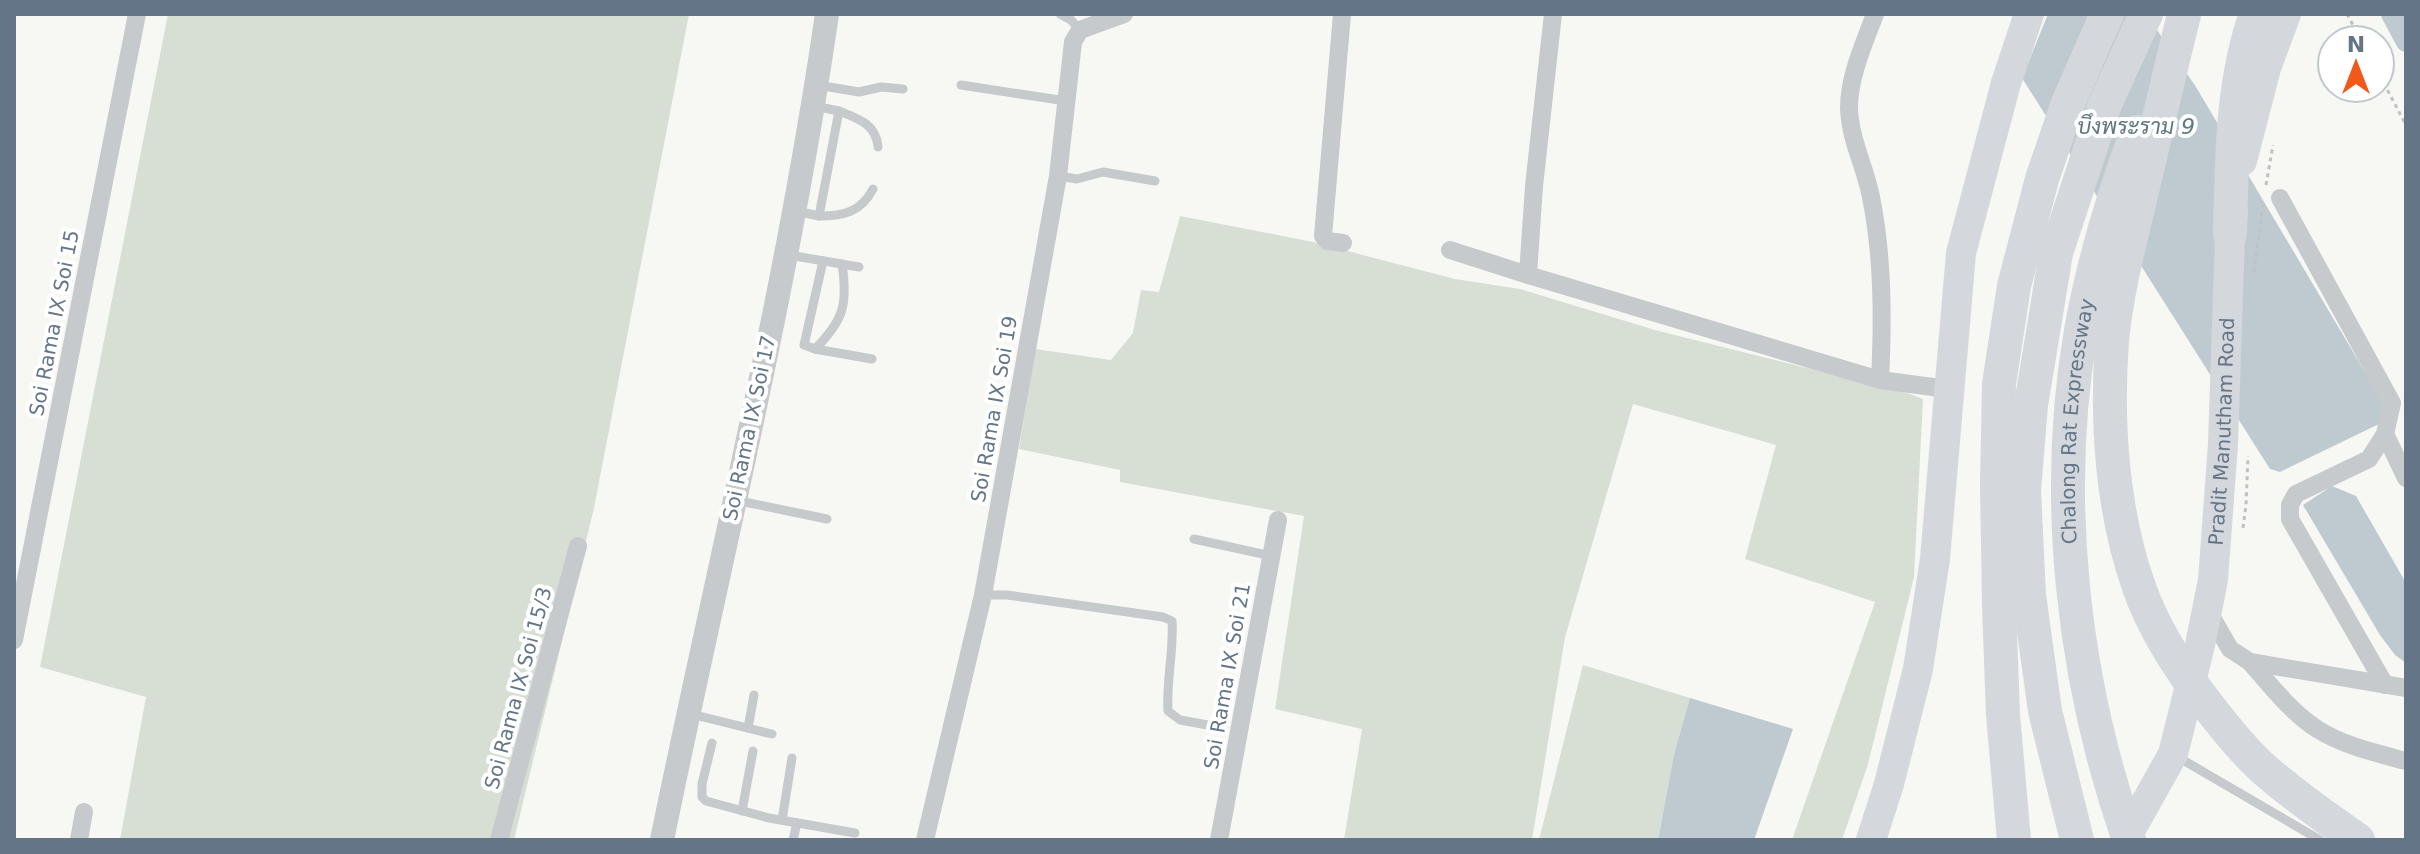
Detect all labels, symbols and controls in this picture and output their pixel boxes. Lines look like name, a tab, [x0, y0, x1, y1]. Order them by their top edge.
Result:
north arrow	[2316, 24, 2396, 104]
text: N	[2347, 32, 2365, 57]
water label: บึงพระราม 9	[2077, 113, 2195, 139]
street label: Soi Rama IX Soi 15	[24, 228, 84, 418]
street label: Chalong Rat Expressway	[2056, 296, 2099, 545]
street label: Soi Rama IX Soi 19	[966, 314, 1022, 504]
street label: Pradit Manutham Road	[2204, 317, 2239, 546]
street label: Soi Rama IX Soi 17	[718, 333, 780, 523]
street label: Soi Rama IX Soi 21	[1199, 581, 1255, 771]
street label: Soi Rama IX Soi 15/3	[479, 584, 557, 792]

